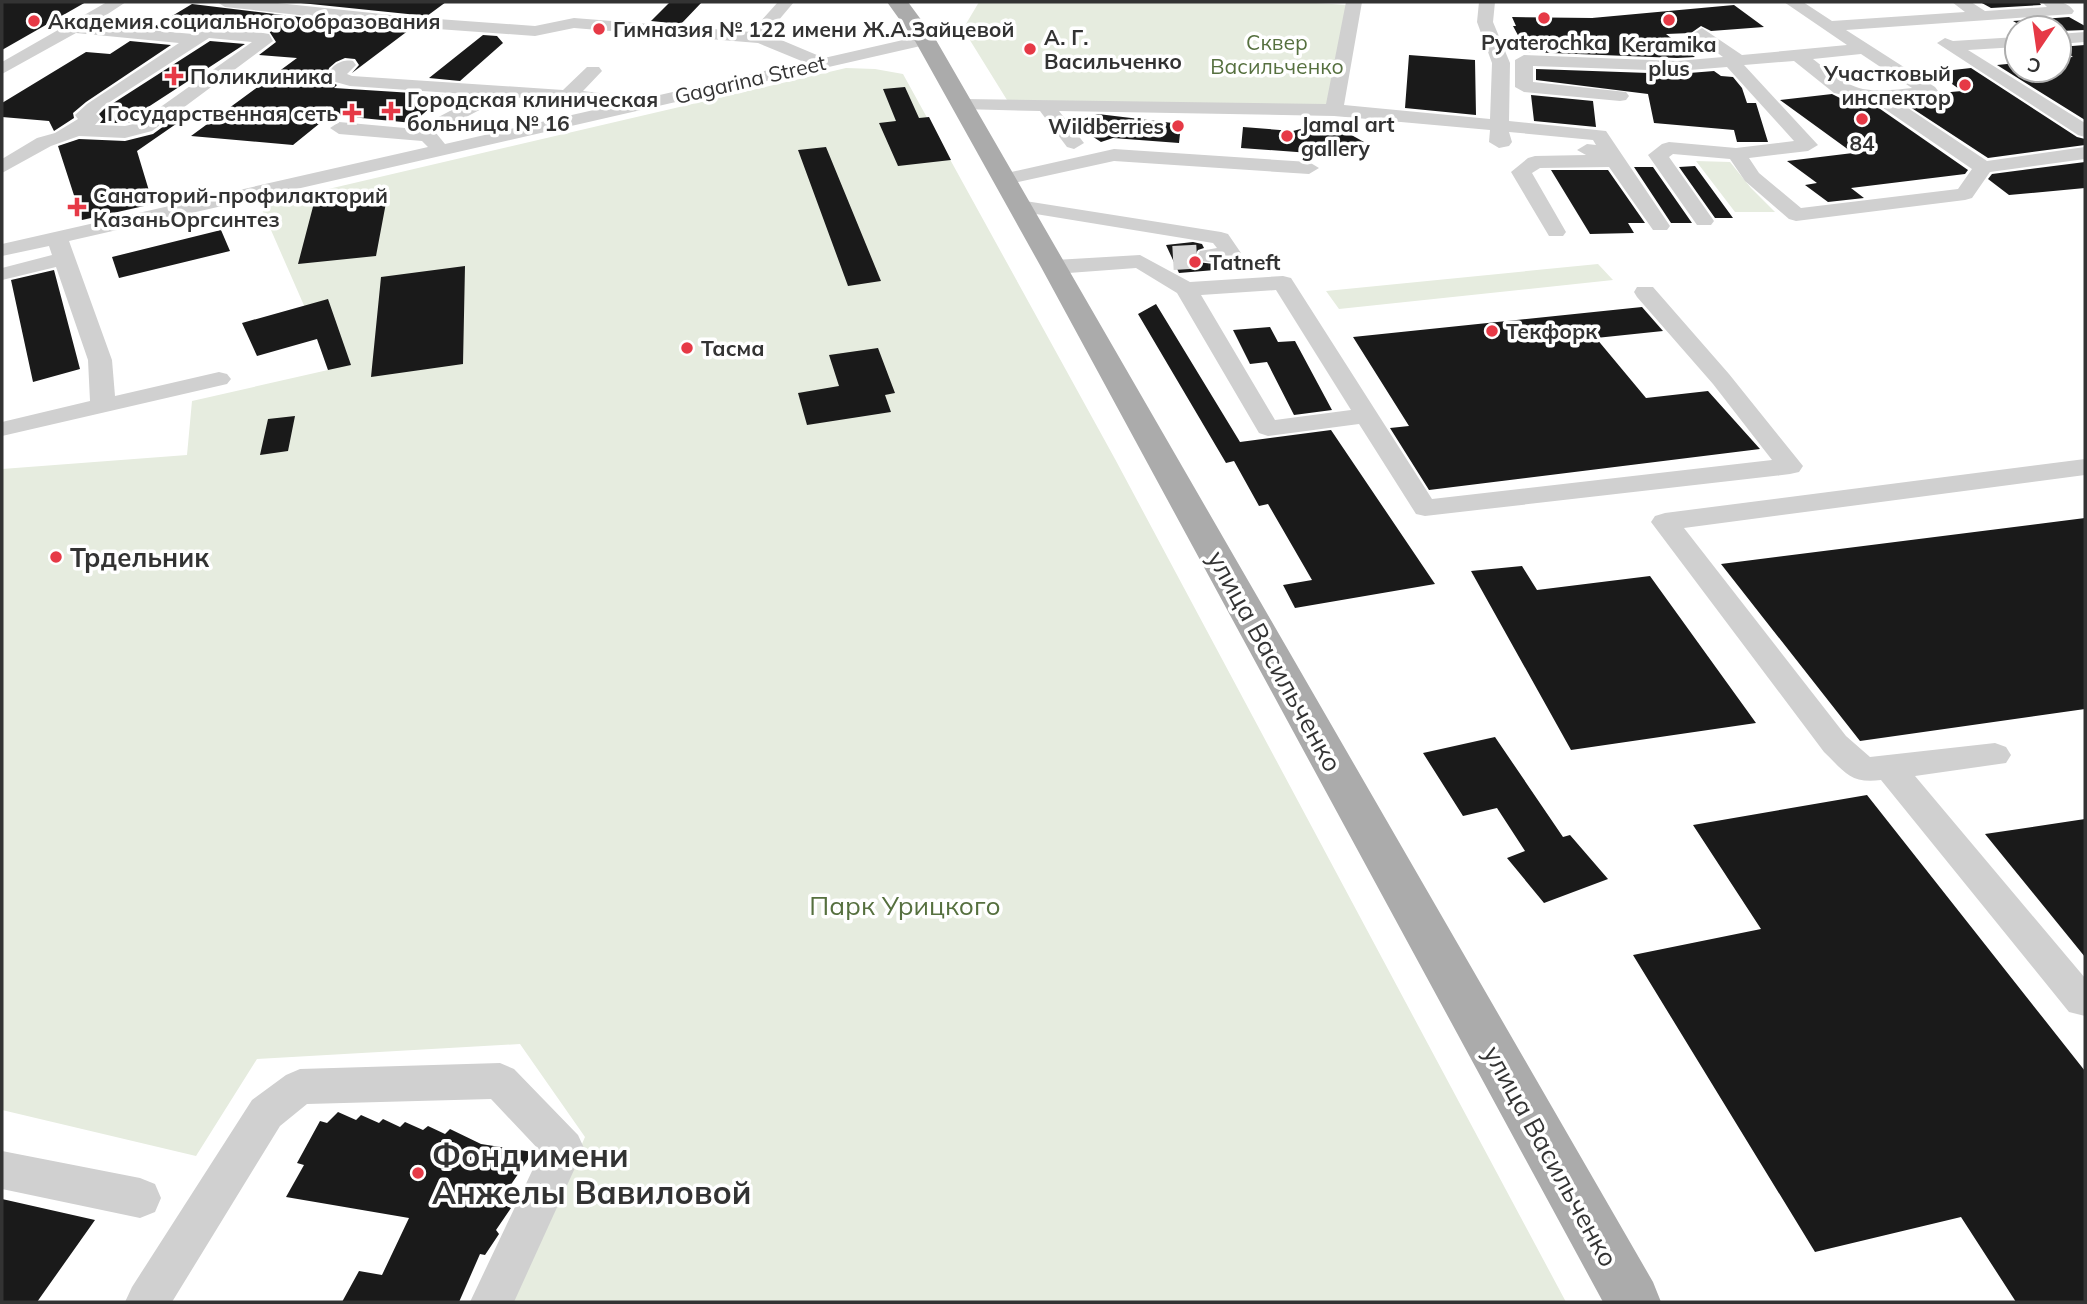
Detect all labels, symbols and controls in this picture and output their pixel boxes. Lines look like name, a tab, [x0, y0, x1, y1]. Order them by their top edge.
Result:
place label: Академия социального образования	[48, 8, 441, 34]
marker: Pyaterochka	[1536, 10, 1552, 26]
marker: Keramika plus	[1661, 12, 1677, 28]
marker: Академия социального образования	[26, 13, 42, 29]
north arrow	[2003, 14, 2073, 84]
place label: Гимназия № 122 имени Ж.А.Зайцевой	[613, 16, 1014, 42]
marker: Гимназия № 122 имени Ж.А.Зайцевой	[591, 21, 607, 37]
place label: А. Г. Васильченко	[1044, 24, 1182, 74]
park label: Сквер Васильченко	[1210, 29, 1344, 79]
place label: Pyaterochka	[1481, 29, 1607, 55]
place label: Keramika plus	[1621, 31, 1717, 81]
marker: А. Г. Васильченко	[1022, 41, 1038, 57]
street label: Gagarina Street	[672, 49, 828, 109]
text: С	[2025, 52, 2043, 79]
place label: Участковый инспектор	[1823, 60, 1951, 110]
place label: Поликлиника	[190, 63, 333, 89]
marker: Поликлиника	[164, 66, 184, 86]
marker: Участковый инспектор	[1957, 77, 1973, 93]
place label: Городская клиническая больница № 16	[407, 86, 658, 136]
place label: Государственная сеть	[107, 100, 338, 126]
marker: Городская клиническая больница № 16	[381, 101, 401, 121]
marker: Государственная сеть	[344, 105, 360, 121]
place label: Jamal art gallery	[1301, 111, 1395, 161]
marker: 84	[1854, 111, 1870, 127]
place label: Wildberries	[1048, 113, 1164, 139]
marker: Wildberries	[1170, 118, 1186, 134]
marker: Jamal art gallery	[1279, 128, 1295, 144]
place label: 84	[1849, 130, 1875, 156]
place label: Санаторий-профилакторий КазаньОргсинтез	[93, 182, 388, 232]
marker: Санаторий-профилакторий КазаньОргсинтез	[67, 197, 87, 217]
place label: Tatneft	[1209, 249, 1281, 275]
marker: Tatneft	[1187, 254, 1203, 270]
place label: Текфорк	[1506, 318, 1598, 344]
marker: Текфорк	[1484, 323, 1500, 339]
place label: Тасма	[701, 335, 765, 361]
marker: Тасма	[679, 340, 695, 356]
place label: Трдельник	[70, 541, 209, 574]
street label: улица Васильченко	[1200, 545, 1350, 777]
marker: Трдельник	[48, 549, 64, 565]
park label: Парк Урицкого	[809, 889, 1001, 922]
street label: улица Васильченко	[1476, 1040, 1626, 1272]
place label: Фонд имени Анжелы Вавиловой	[432, 1135, 752, 1212]
marker: Фонд имени Анжелы Вавиловой	[410, 1165, 426, 1181]

